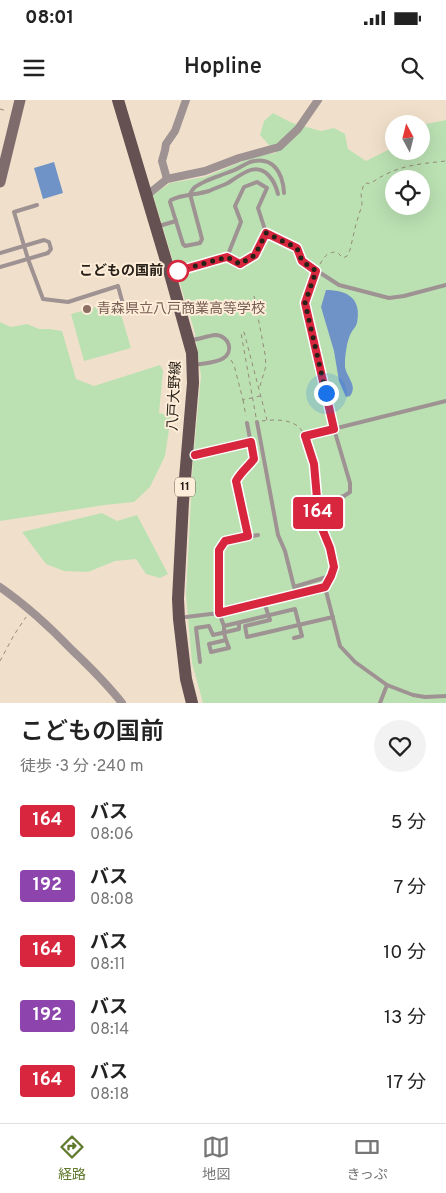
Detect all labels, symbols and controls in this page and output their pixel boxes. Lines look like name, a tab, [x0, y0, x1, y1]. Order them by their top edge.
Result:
text: 08:01	[25, 6, 74, 30]
icon: menu	[20, 54, 48, 82]
text: Hopline	[184, 54, 262, 81]
icon: search	[398, 54, 426, 82]
north arrow	[385, 115, 430, 160]
map controls	[385, 115, 430, 215]
button: locate	[385, 170, 430, 215]
marker: こどもの国前	[167, 260, 189, 282]
place label: こどもの国前	[79, 262, 163, 280]
place label: 青森県立八戸商業高等学校	[97, 300, 265, 318]
marker: 青森県立八戸商業高等学校	[81, 303, 93, 315]
street label: 八戸大野線	[165, 361, 185, 431]
your location	[314, 381, 339, 406]
road number: 11	[175, 478, 195, 497]
line badge: 164	[289, 497, 347, 529]
text: 164	[303, 501, 333, 524]
text: こどもの国前	[20, 718, 164, 748]
button: heart	[374, 720, 426, 772]
text: 徒歩 · 3 分 · 240 m	[20, 757, 144, 777]
text: バス	[90, 801, 128, 825]
text: 164	[33, 809, 62, 832]
text: 5 分	[391, 811, 426, 835]
text: 08:06	[90, 825, 133, 845]
text: バス	[90, 866, 128, 890]
text: 192	[33, 874, 62, 897]
text: 7 分	[393, 876, 426, 900]
text: 08:08	[90, 890, 134, 910]
text: バス	[90, 931, 128, 955]
text: 164	[33, 939, 62, 962]
text: 10 分	[383, 941, 426, 965]
text: 08:11	[90, 955, 126, 975]
text: バス	[90, 996, 128, 1020]
text: 192	[33, 1004, 62, 1027]
text: 13 分	[384, 1006, 426, 1030]
text: 08:14	[90, 1020, 129, 1040]
text: バス	[90, 1061, 128, 1085]
text: 164	[33, 1069, 62, 1092]
text: 17 分	[386, 1071, 426, 1095]
text: 08:18	[90, 1085, 129, 1105]
tab: 経路	[58, 1133, 86, 1184]
tab: 地図	[202, 1133, 230, 1184]
tab: きっぷ	[346, 1133, 388, 1184]

